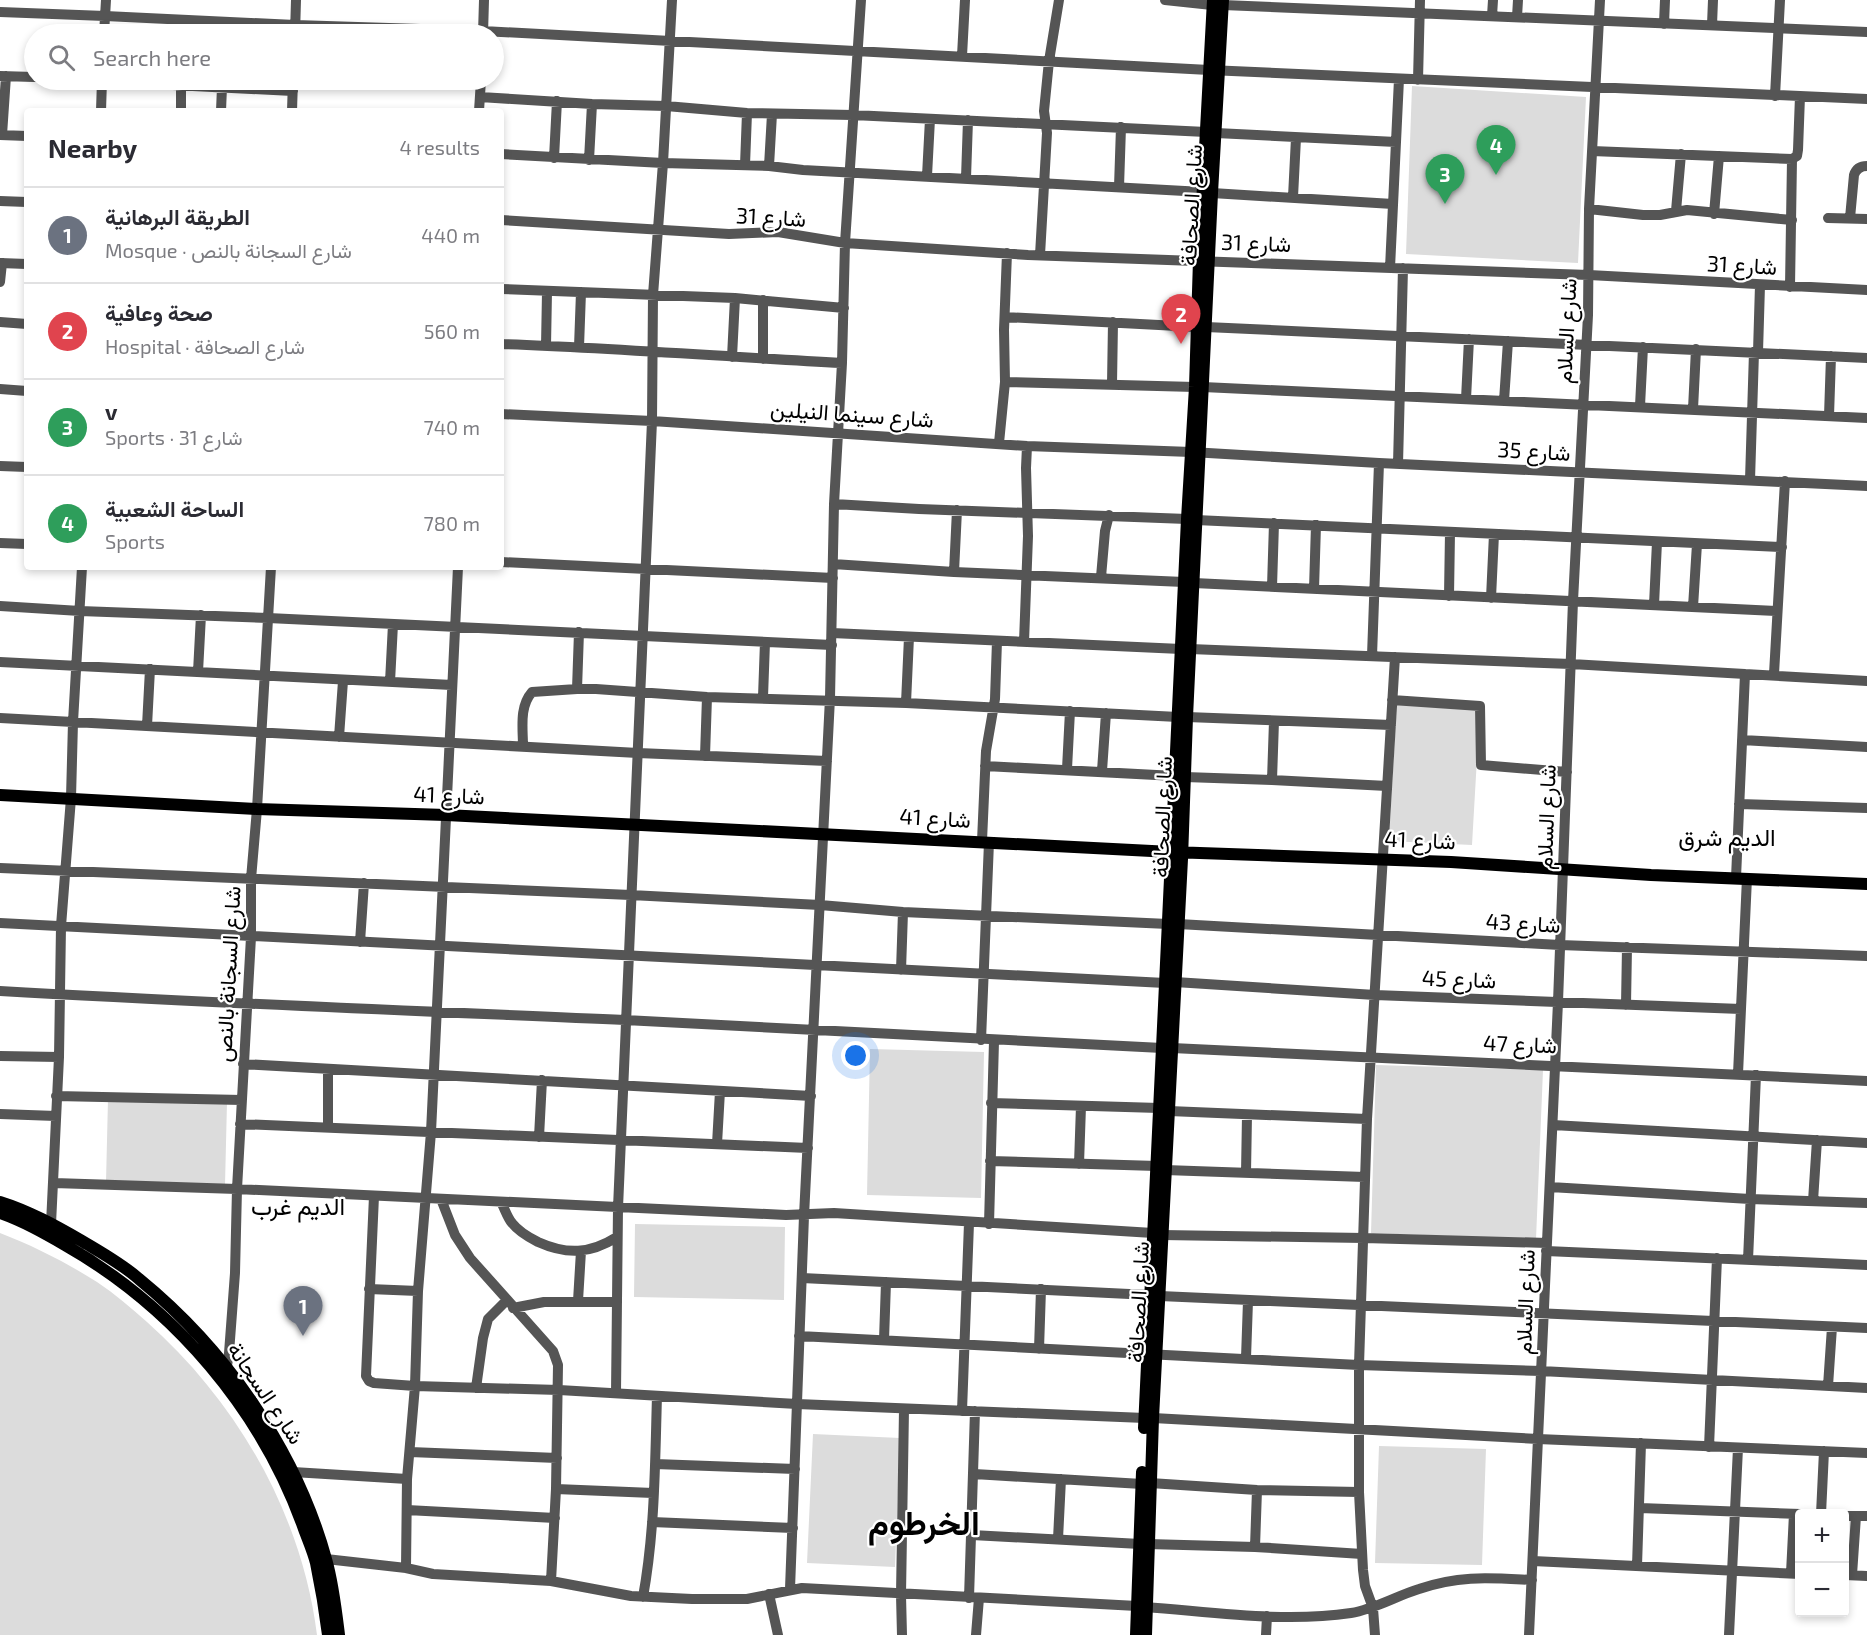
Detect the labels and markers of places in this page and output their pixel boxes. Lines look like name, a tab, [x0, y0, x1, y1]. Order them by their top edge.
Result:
pin: 4	[1476, 126, 1516, 175]
pin: 3	[1426, 154, 1464, 204]
pin: 2	[1162, 294, 1200, 344]
pin: 1	[284, 1286, 322, 1336]

